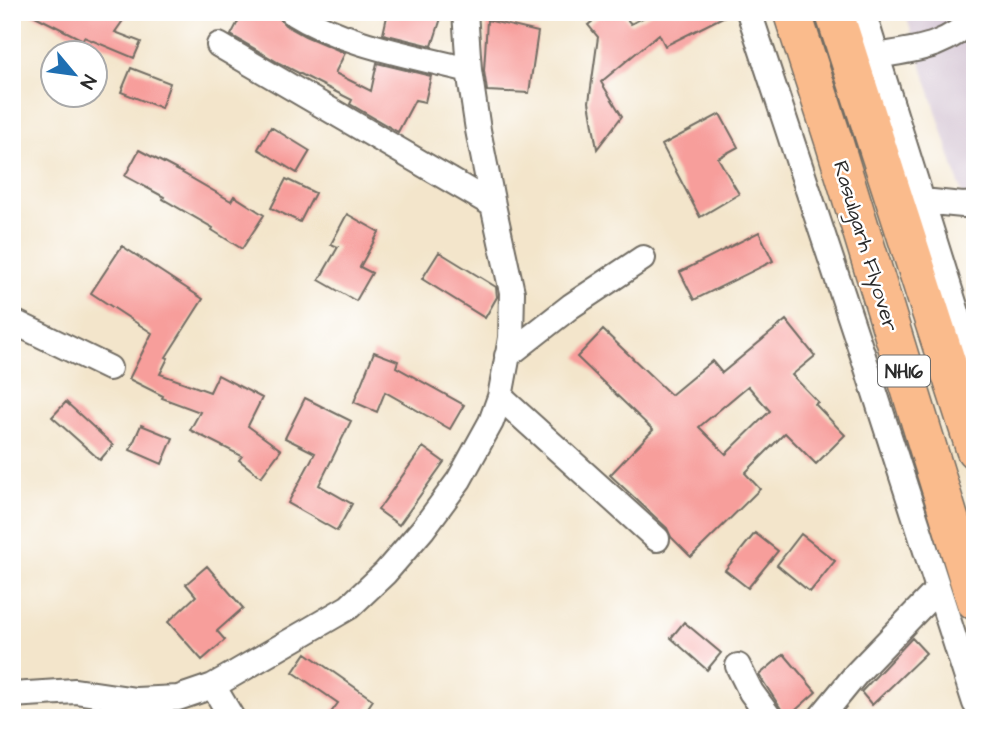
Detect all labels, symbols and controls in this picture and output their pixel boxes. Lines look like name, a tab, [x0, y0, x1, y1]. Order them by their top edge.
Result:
north arrow	[38, 38, 108, 108]
text: N	[73, 70, 102, 93]
street label: Rasulgarh Flyover	[824, 157, 905, 336]
road number: NH16	[878, 356, 930, 386]

